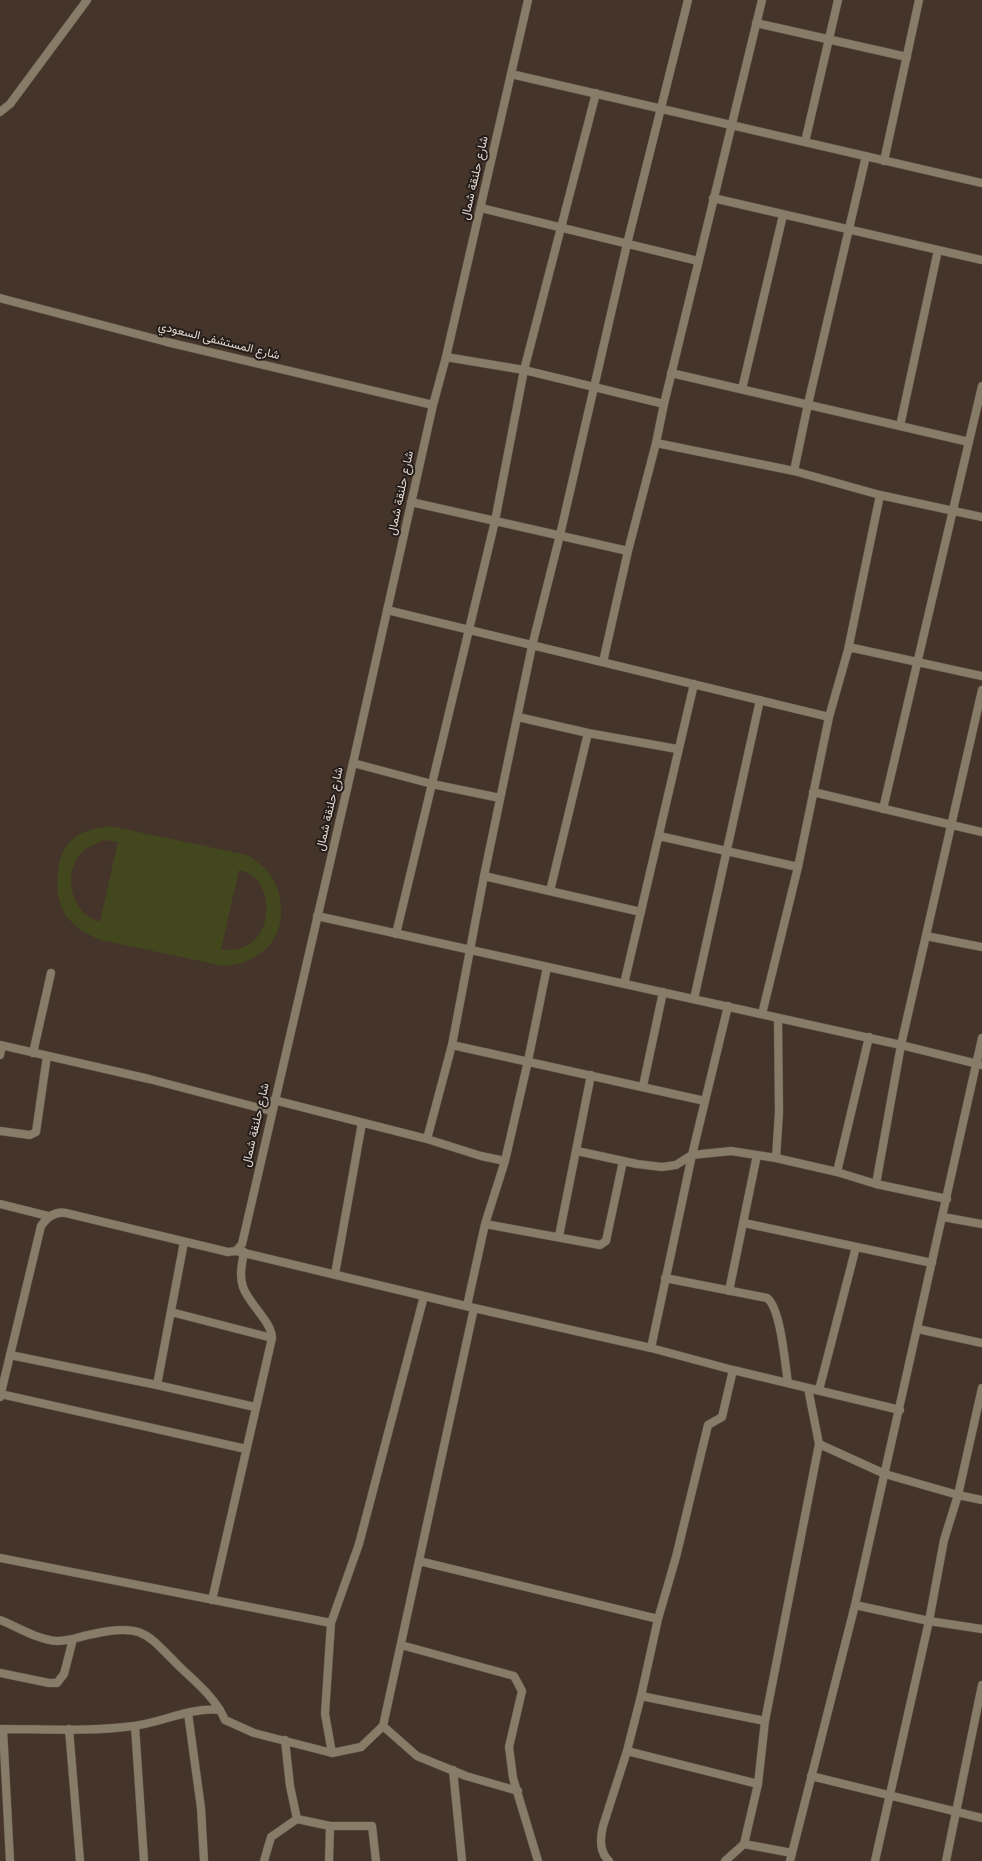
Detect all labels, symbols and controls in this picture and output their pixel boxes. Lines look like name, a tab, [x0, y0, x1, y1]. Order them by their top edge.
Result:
street label: شارع حلنقة شمال	[458, 135, 492, 221]
street label: شارع المستشفى السعودي	[157, 319, 281, 363]
street label: شارع حلنقة شمال	[385, 450, 417, 536]
street label: شارع حلنقة شمال	[313, 766, 347, 852]
street label: شارع حلنقة شمال	[239, 1082, 273, 1168]

